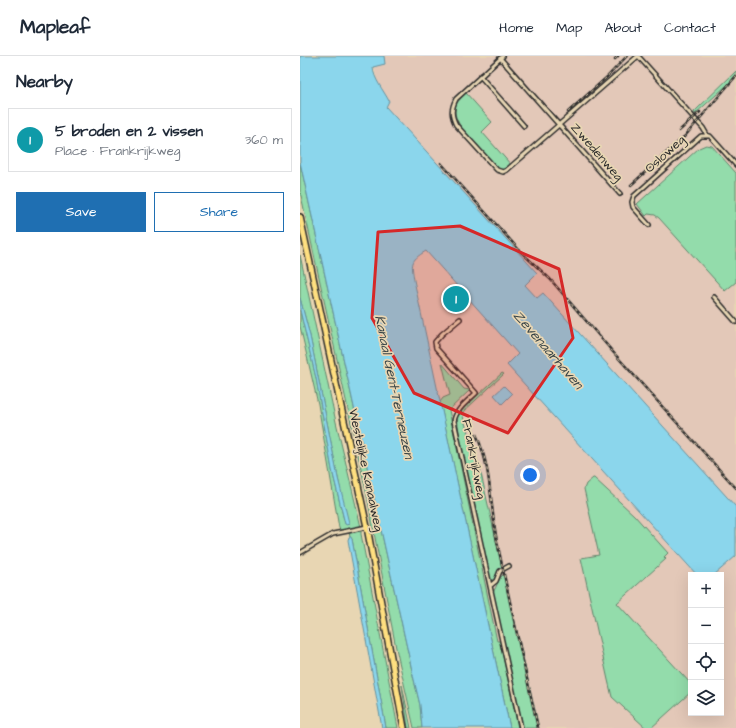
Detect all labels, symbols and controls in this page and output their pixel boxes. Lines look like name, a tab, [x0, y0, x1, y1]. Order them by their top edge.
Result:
text: Mapleaf	[20, 14, 90, 41]
text: Home	[499, 18, 534, 38]
text: Map	[556, 18, 582, 38]
text: About	[604, 18, 642, 38]
text: Contact	[664, 18, 716, 38]
text: Nearby	[16, 70, 73, 94]
street label: Zwedenweg	[566, 119, 628, 186]
text: 5 broden en 2 vissen	[55, 121, 203, 142]
text: 1	[29, 131, 31, 149]
text: 360 m	[245, 131, 283, 149]
street label: Osloweg	[641, 131, 690, 178]
text: Place · Frankrijkweg	[55, 142, 180, 160]
button: Save	[16, 192, 146, 232]
button: Share	[154, 192, 284, 232]
pin: 1	[443, 284, 469, 314]
water label: Zevenaarhaven	[508, 306, 588, 394]
water label: Kanaal Gent-Terneuzen	[369, 313, 419, 462]
street label: Westelijke Kanaalweg	[343, 407, 388, 534]
street label: Frankrijkweg	[456, 418, 491, 501]
your location	[520, 465, 540, 485]
map controls	[688, 572, 724, 716]
button: +	[688, 572, 724, 608]
button: −	[688, 608, 724, 644]
button: locate	[688, 644, 724, 680]
button: layers	[688, 680, 724, 716]

